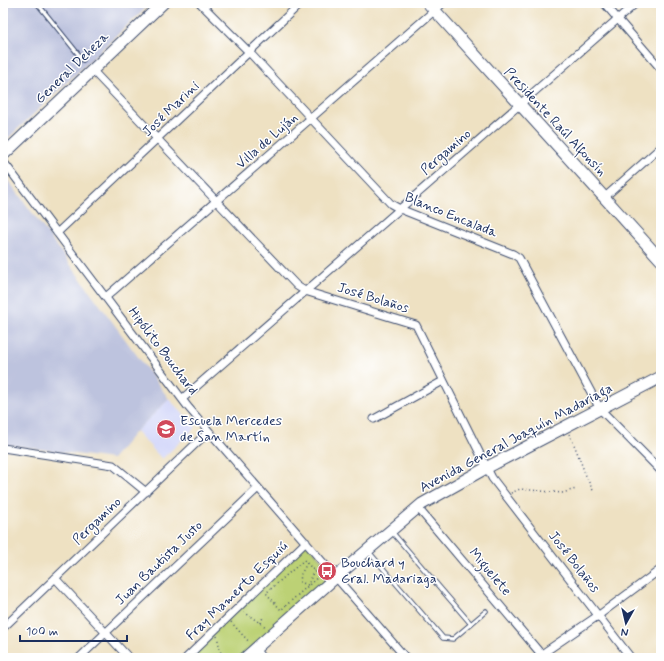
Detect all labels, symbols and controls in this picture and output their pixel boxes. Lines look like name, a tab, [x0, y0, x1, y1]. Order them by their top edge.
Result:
street label: General Deheza	[31, 28, 113, 108]
street label: Presidente Raúl Alfonsín	[498, 64, 610, 182]
street label: José Marini	[139, 77, 203, 141]
street label: Villa de Luján	[232, 109, 302, 173]
street label: Pergamino	[417, 125, 476, 180]
street label: Blanco Encalada	[402, 188, 500, 242]
street label: José Bolaños	[335, 279, 411, 317]
street label: Hipólito Bouchard	[124, 303, 202, 399]
street label: Avenida General Joaquín Madariaga	[416, 379, 617, 498]
place label: Escuela Mercedes de San Martín	[180, 412, 282, 446]
school or university icon: Escuela Mercedes de San Martín	[155, 418, 177, 440]
street label: Pergamino	[69, 493, 126, 550]
street label: Juan Bautista Justo	[112, 517, 206, 609]
street label: José Bolaños	[544, 527, 604, 597]
street label: Fray Mamerto Esquiú	[182, 538, 292, 644]
street label: Miguelete	[463, 544, 515, 601]
place label: Bouchard y Gral. Madariaga	[341, 554, 437, 588]
bus stop icon: Bouchard y Gral. Madariaga	[316, 560, 338, 582]
north arrow	[606, 603, 646, 643]
scale bar	[20, 617, 127, 643]
text: 100 m	[26, 624, 58, 640]
text: N	[620, 624, 629, 639]

